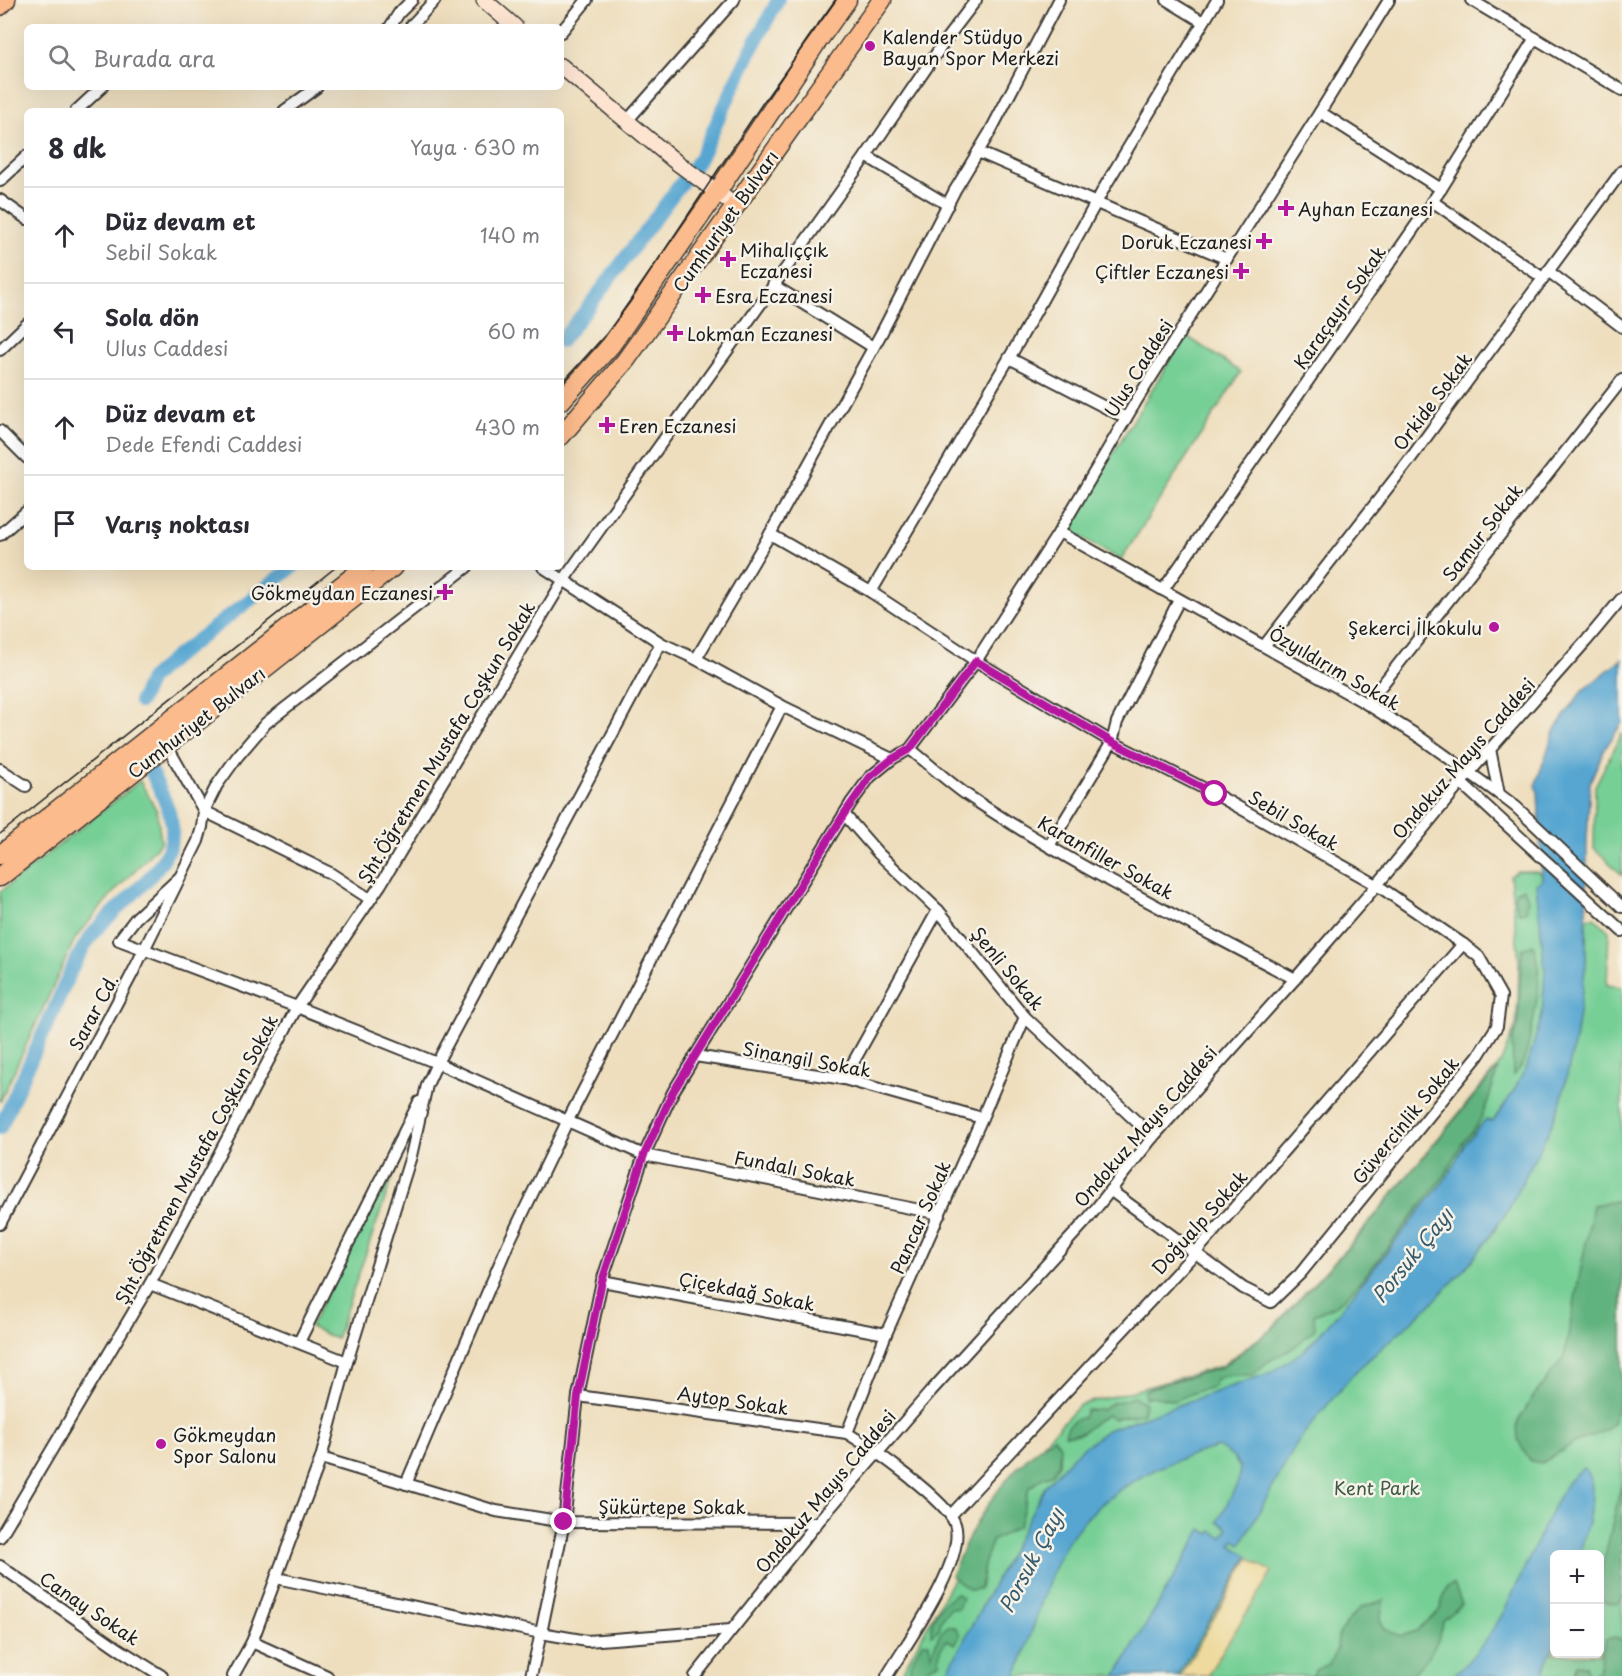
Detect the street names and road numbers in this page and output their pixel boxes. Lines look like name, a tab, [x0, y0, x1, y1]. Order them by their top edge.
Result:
street label: Cumhuriyet Bulvarı	[666, 144, 784, 298]
street label: Karaçayır Sokak	[1286, 240, 1392, 374]
street label: Ulus Caddesi	[1097, 314, 1179, 422]
street label: Orkide Sokak	[1386, 346, 1478, 456]
street label: Samur Sokak	[1435, 477, 1529, 587]
street label: Şht.Öğretmen Mustafa Coşkun Sokak	[351, 596, 541, 888]
street label: Özyıldırım Sokak	[1264, 619, 1406, 717]
street label: Cumhuriyet Bulvarı	[121, 660, 271, 784]
street label: Ondokuz Mayıs Caddesi	[1385, 671, 1541, 845]
street label: Sebil Sokak	[1243, 783, 1345, 857]
street label: Karanfiller Sokak	[1033, 808, 1179, 906]
street label: Şenli Sokak	[965, 920, 1051, 1016]
street label: Sarar Cd.	[62, 969, 124, 1055]
street label: Şht.Öğretmen Mustafa Coşkun Sokak	[108, 1009, 284, 1309]
street label: Sinangil Sokak	[741, 1034, 873, 1084]
street label: Ondokuz Mayıs Caddesi	[1067, 1039, 1223, 1213]
street label: Güvercinlik Sokak	[1345, 1050, 1465, 1190]
street label: Fundalı Sokak	[732, 1143, 858, 1193]
street label: Pancar Sokak	[883, 1156, 957, 1278]
street label: Doğualp Sokak	[1145, 1164, 1253, 1280]
street label: Çiçekdağ Sokak	[677, 1265, 817, 1317]
street label: Aytop Sokak	[676, 1379, 790, 1421]
street label: Ondokuz Mayıs Caddesi	[748, 1403, 902, 1579]
street label: Şükürtepe Sokak	[598, 1493, 746, 1520]
street label: Canay Sokak	[34, 1564, 146, 1652]

